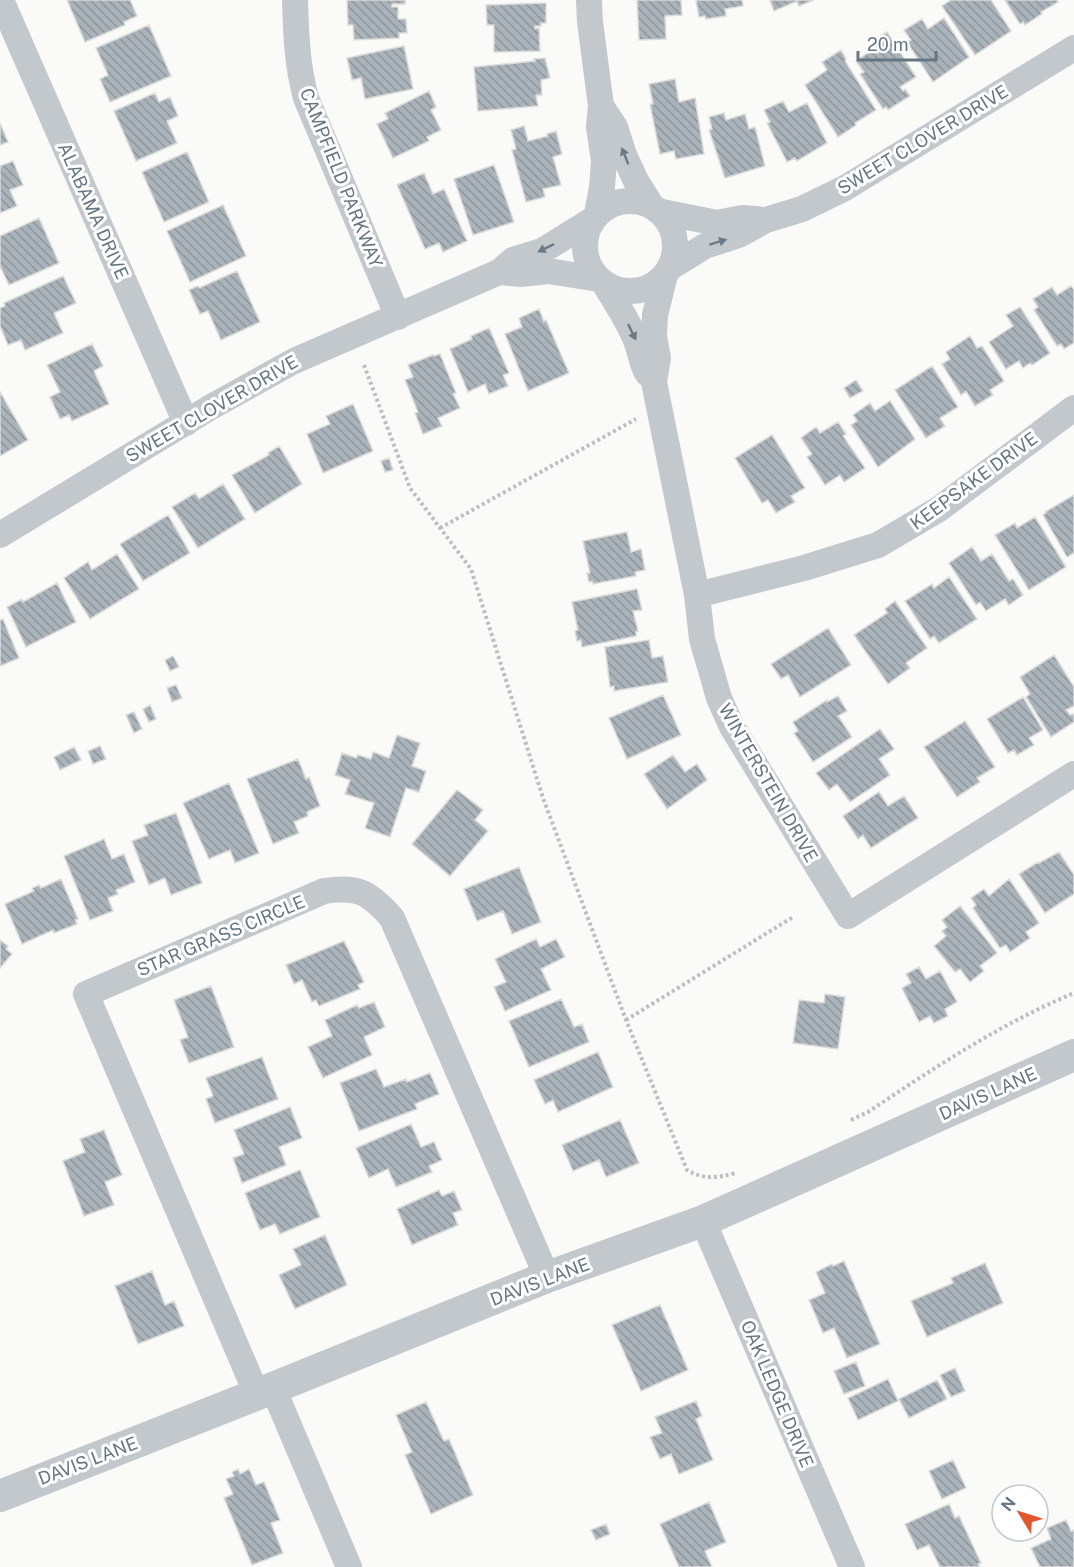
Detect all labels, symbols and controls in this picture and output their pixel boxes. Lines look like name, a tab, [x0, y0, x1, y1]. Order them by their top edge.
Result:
scale bar	[858, 24, 936, 62]
text: 20 m	[867, 34, 909, 55]
street label: SWEET CLOVER DRIVE	[834, 80, 1012, 199]
street label: CAMPFIELD PARKWAY	[296, 85, 387, 271]
street label: ALABAMA DRIVE	[54, 139, 133, 282]
one-way arrow	[620, 147, 629, 165]
one-way arrow	[709, 237, 727, 246]
one-way arrow	[537, 243, 554, 253]
one-way arrow	[627, 323, 637, 340]
street label: SWEET CLOVER DRIVE	[122, 351, 301, 466]
street label: KEEPSAKE DRIVE	[906, 427, 1041, 534]
street label: WINTERSTEIN DRIVE	[714, 700, 822, 866]
street label: STAR GRASS CIRCLE	[134, 891, 308, 980]
street label: DAVIS LANE	[936, 1063, 1040, 1124]
street label: DAVIS LANE	[487, 1253, 592, 1310]
street label: OAK LEDGE DRIVE	[737, 1317, 818, 1471]
street label: DAVIS LANE	[35, 1432, 140, 1489]
north arrow	[990, 1483, 1050, 1543]
text: N	[997, 1493, 1020, 1515]

